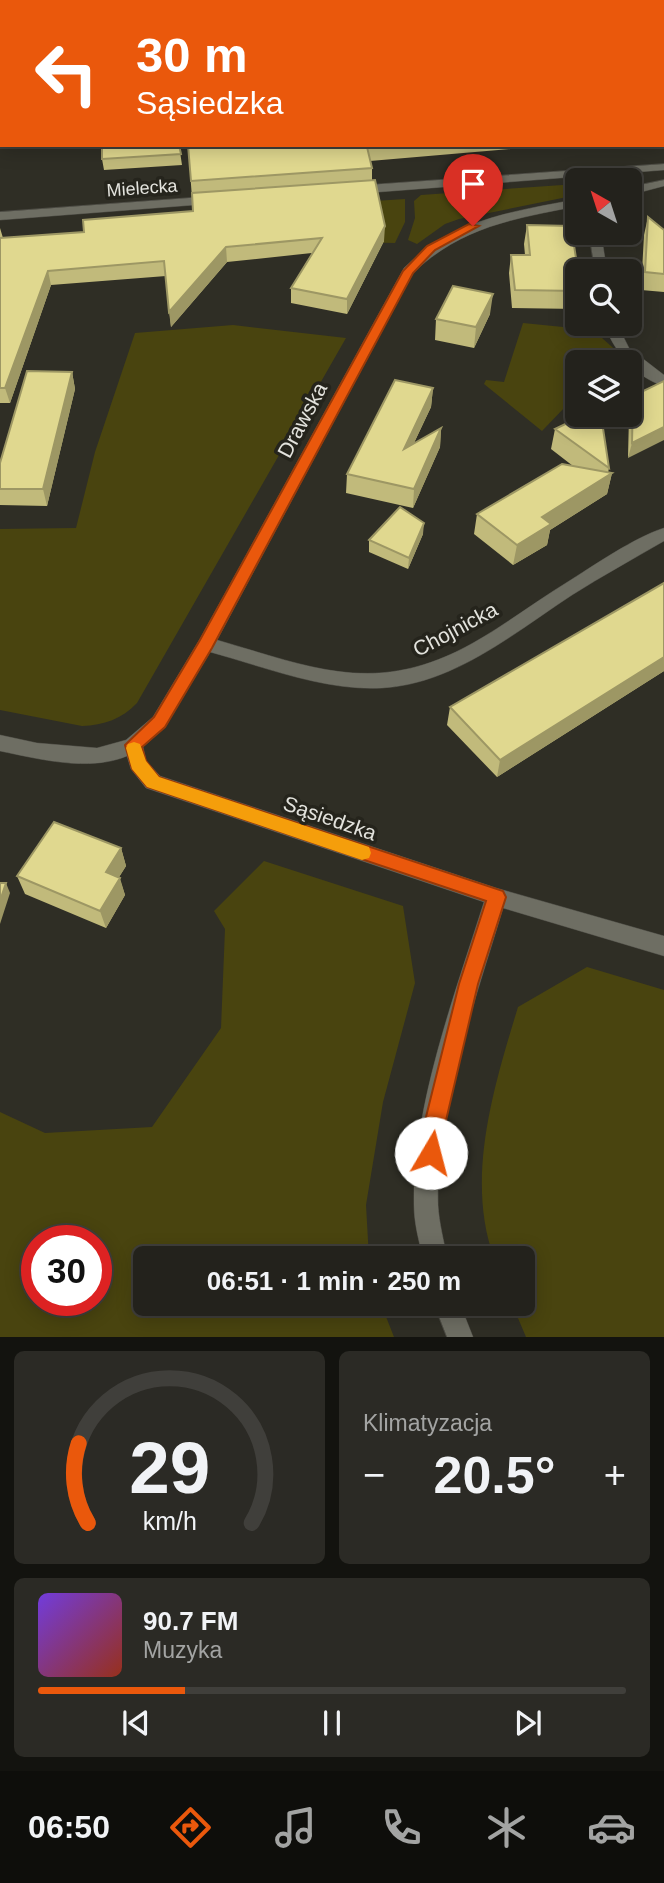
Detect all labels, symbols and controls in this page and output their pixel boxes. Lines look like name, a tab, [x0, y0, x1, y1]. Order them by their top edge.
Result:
icon: left	[21, 28, 112, 119]
text: 30 m	[136, 28, 248, 82]
text: Sąsiedzka	[136, 85, 284, 121]
pin	[443, 154, 503, 226]
icon: arrive	[454, 165, 492, 203]
north arrow	[565, 168, 642, 245]
map controls	[565, 168, 642, 427]
street label: Mielecka	[106, 175, 179, 200]
button: search	[565, 259, 642, 336]
button: layers	[565, 350, 642, 427]
street label: Drawska	[273, 378, 331, 461]
street label: Chojnicka	[409, 597, 501, 661]
street label: Sąsiedzka	[280, 791, 380, 845]
position arrow	[394, 1116, 468, 1190]
speed limit sign: 30	[21, 1225, 112, 1316]
text: 06:51 · 1 min · 250 m	[207, 1266, 461, 1296]
text: Klimatyzacja	[363, 1410, 492, 1436]
text: 29	[129, 1428, 210, 1509]
text: 20.5°	[433, 1446, 556, 1504]
text: −	[363, 1454, 385, 1496]
text: +	[604, 1454, 626, 1496]
text: km/h	[142, 1507, 197, 1535]
text: 90.7 FM	[143, 1606, 238, 1636]
text: Muzyka	[143, 1637, 222, 1663]
icon: previous	[117, 1704, 155, 1742]
icon: pause	[313, 1704, 351, 1742]
icon: next	[509, 1704, 547, 1742]
icon: directions	[166, 1803, 215, 1852]
icon: music	[271, 1803, 320, 1852]
icon: phone	[377, 1803, 426, 1852]
icon: climate	[482, 1803, 531, 1852]
icon: car	[587, 1803, 636, 1852]
text: 06:50	[28, 1809, 110, 1845]

